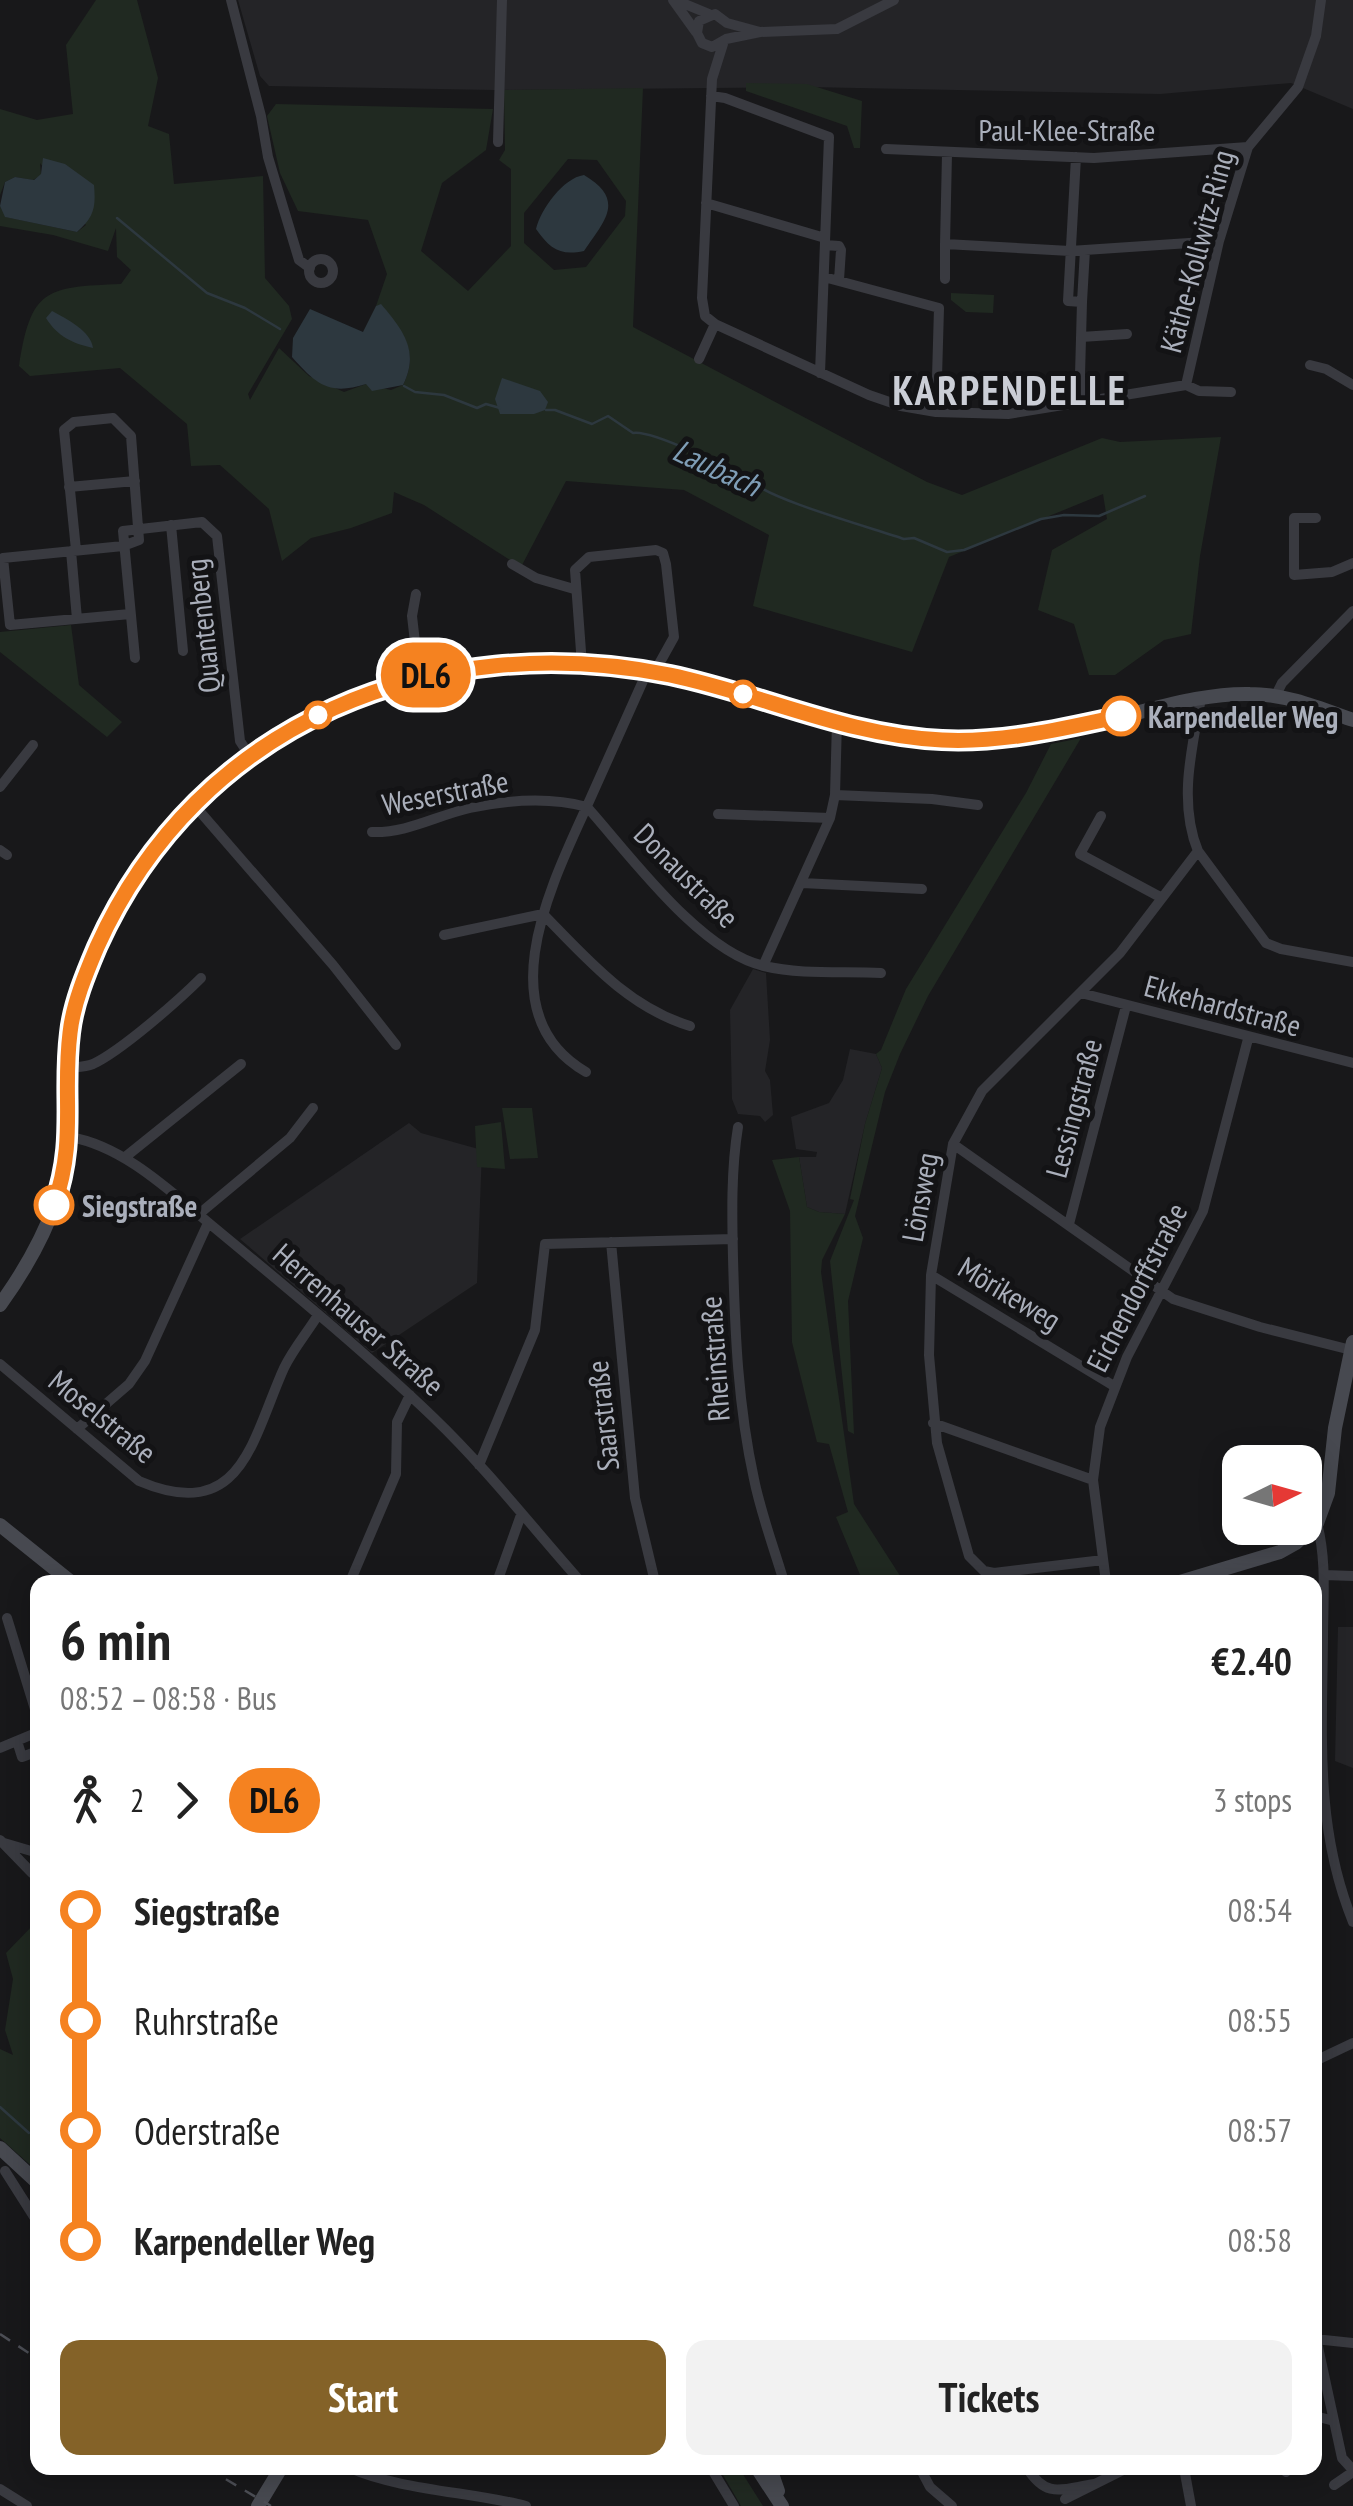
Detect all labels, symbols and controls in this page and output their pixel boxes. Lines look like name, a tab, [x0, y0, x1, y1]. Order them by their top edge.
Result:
street label: Paul-Klee-Straße	[979, 110, 1155, 149]
street label: Käthe-Kollwitz-Ring	[1150, 145, 1242, 357]
district label: KARPENDELLE	[892, 364, 1128, 416]
water label: Laubach	[667, 429, 769, 506]
street label: Quantenberg	[176, 557, 228, 695]
line badge: DL6	[368, 642, 484, 708]
text: DL6	[401, 652, 451, 698]
unlabelled marker	[730, 681, 756, 707]
marker: Karpendeller Weg	[1102, 697, 1140, 735]
place label: Karpendeller Weg	[1148, 697, 1338, 736]
unlabelled marker	[305, 702, 331, 728]
street label: Weserstraße	[379, 761, 511, 823]
street label: Donaustraße	[626, 814, 748, 936]
street label: Ekkehardstraße	[1141, 965, 1305, 1045]
street label: Lessingstraße	[1036, 1034, 1110, 1182]
street label: Lönsweg	[892, 1149, 946, 1245]
marker: Siegstraße	[35, 1186, 73, 1224]
place label: Siegstraße	[82, 1186, 197, 1225]
street label: Eichendorffstraße	[1077, 1196, 1195, 1378]
street label: Herrenhauser Straße	[265, 1234, 453, 1404]
street label: Mörikeweg	[952, 1247, 1068, 1339]
street label: Rheinstraße	[690, 1295, 738, 1423]
street label: Saarstraße	[577, 1359, 627, 1473]
street label: Moselstraße	[41, 1361, 165, 1471]
north arrow	[1222, 1445, 1322, 1545]
map controls	[1222, 1445, 1322, 1545]
text: 6 min	[60, 1604, 171, 1675]
text: €2.40	[1211, 1636, 1292, 1685]
text: 08:52 – 08:58 · Bus	[60, 1677, 277, 1719]
icon: walk	[60, 1773, 115, 1828]
icon: forward	[159, 1773, 214, 1828]
text: DL6	[249, 1777, 300, 1823]
text: 2	[130, 1779, 144, 1821]
text: 3 stops	[1213, 1779, 1292, 1821]
text: Siegstraße	[134, 1886, 280, 1935]
text: 08:54	[1228, 1889, 1292, 1931]
text: Ruhrstraße	[134, 1996, 279, 2045]
text: 08:55	[1228, 1999, 1292, 2041]
text: Oderstraße	[134, 2106, 281, 2155]
text: 08:57	[1228, 2109, 1292, 2151]
text: Karpendeller Weg	[134, 2216, 375, 2265]
text: 08:58	[1228, 2219, 1292, 2261]
button: Start	[60, 2340, 666, 2455]
button: Tickets	[686, 2340, 1292, 2455]

